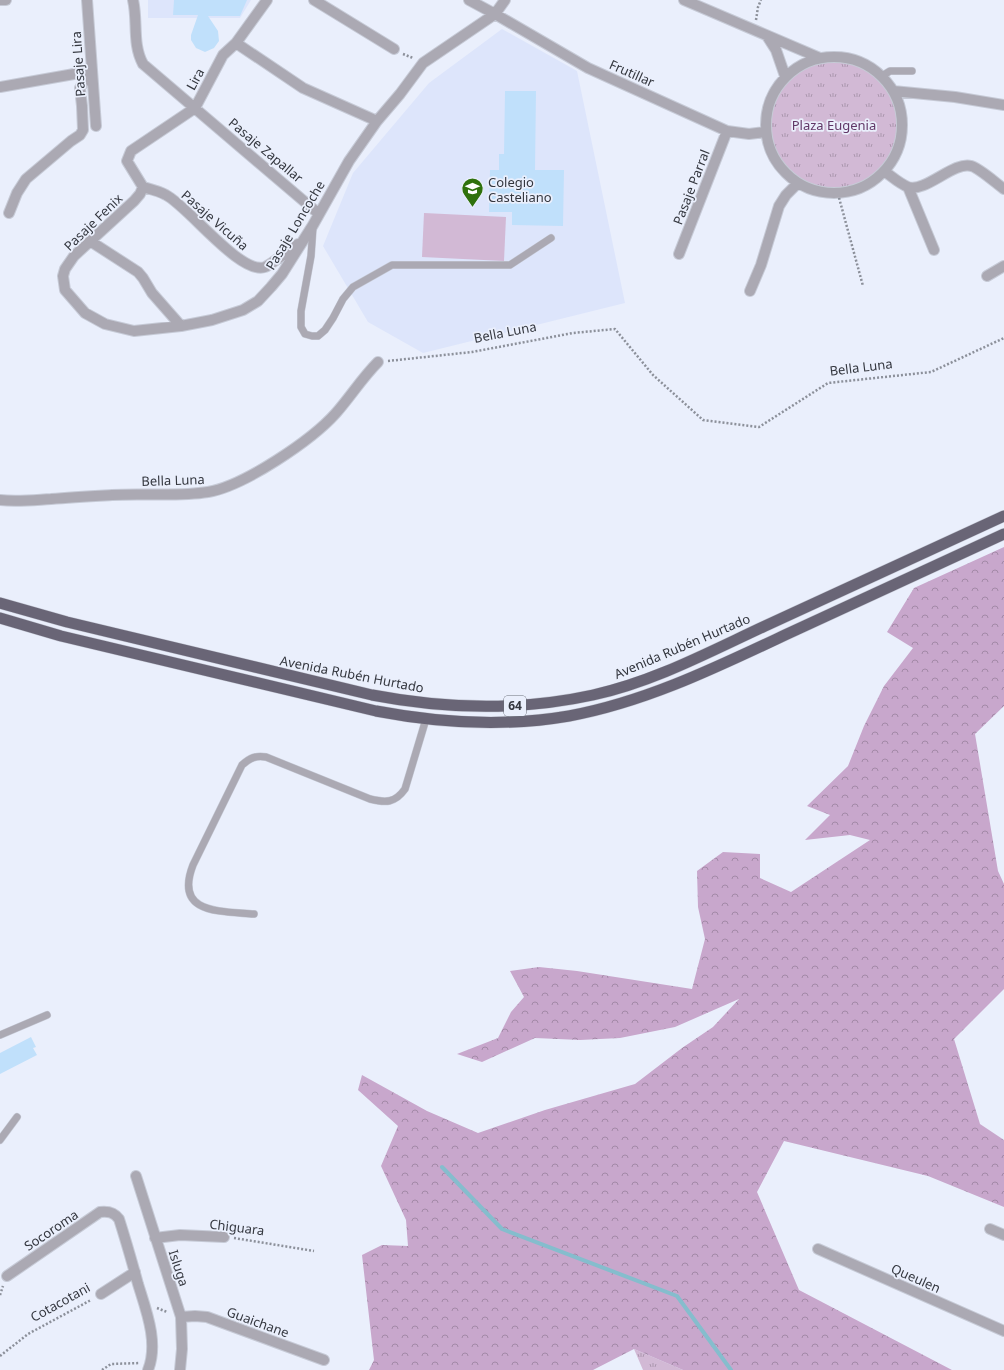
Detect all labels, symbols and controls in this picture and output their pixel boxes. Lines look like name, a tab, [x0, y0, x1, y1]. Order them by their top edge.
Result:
street label: Pasaje Lira	[67, 31, 89, 97]
street label: Frutillar	[607, 55, 658, 91]
street label: Lira	[182, 65, 208, 93]
street label: Pasaje Zapallar	[225, 113, 308, 187]
park label: Plaza Eugenia	[792, 116, 876, 134]
street label: Pasaje Parral	[668, 147, 714, 227]
place label: Colegio Casteliano	[488, 173, 552, 206]
school or university icon: Colegio Casteliano	[459, 176, 485, 209]
street label: Pasaje Loncoche	[261, 177, 329, 273]
street label: Pasaje Vicuña	[178, 186, 252, 254]
street label: Pasaje Fenix	[60, 189, 126, 255]
street label: Bella Luna	[472, 317, 538, 347]
street label: Bella Luna	[828, 354, 894, 380]
street label: Bella Luna	[141, 470, 205, 490]
street label: Avenida Rubén Hurtado	[611, 609, 753, 683]
street label: Avenida Rubén Hurtado	[279, 651, 426, 697]
road number: 64	[504, 696, 526, 716]
street label: Socoroma	[20, 1205, 82, 1255]
street label: Chiguara	[208, 1215, 266, 1239]
street label: Isluga	[165, 1247, 193, 1289]
street label: Queulen	[888, 1259, 944, 1297]
street label: Cotacotani	[27, 1278, 93, 1326]
street label: Guaichane	[224, 1302, 292, 1342]

